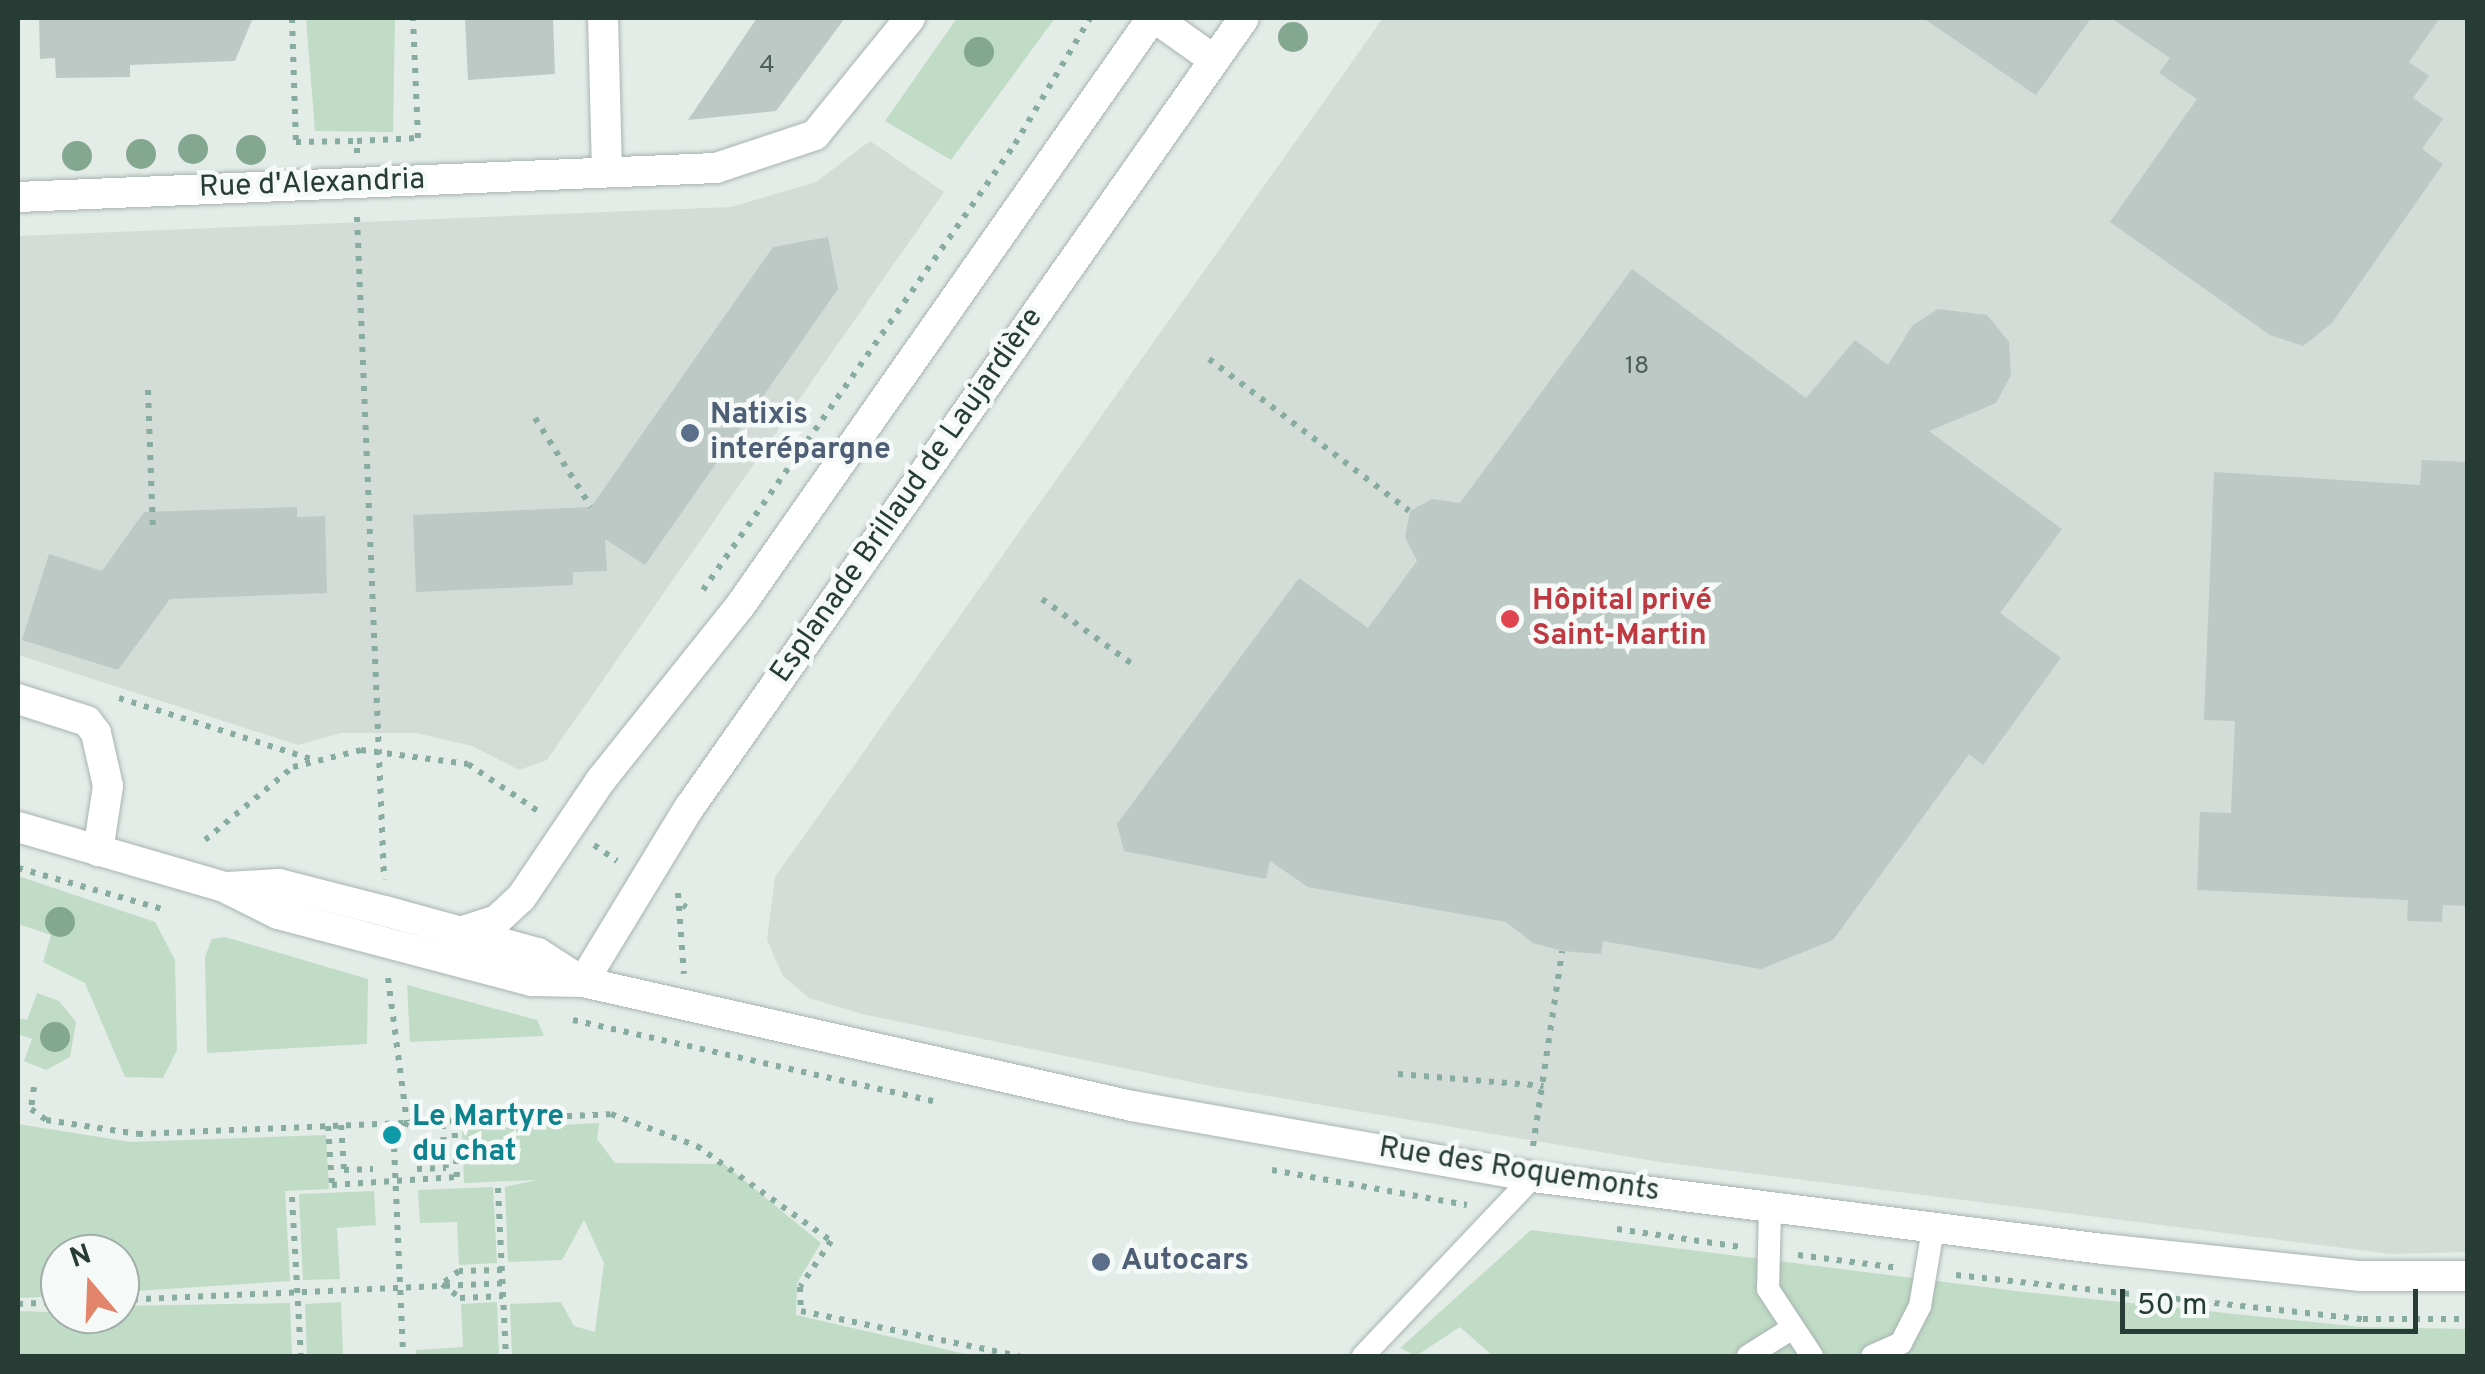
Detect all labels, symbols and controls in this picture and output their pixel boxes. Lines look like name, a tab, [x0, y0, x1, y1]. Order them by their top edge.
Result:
house number: 4	[759, 51, 775, 81]
street label: Rue d'Alexandria	[198, 163, 426, 207]
street label: Esplanade Brillaud de Laujardière	[764, 301, 1052, 691]
house number: 18	[1625, 352, 1649, 382]
place label: Natixis interépargne	[710, 398, 891, 468]
marker: Natixis interépargne	[679, 422, 701, 444]
place label: Hôpital privé Saint-Martin	[1532, 584, 1712, 654]
marker: Hôpital privé Saint-Martin	[1497, 606, 1523, 632]
place label: Le Martyre du chat	[412, 1100, 564, 1170]
marker: Le Martyre du chat	[381, 1124, 403, 1146]
street label: Rue des Roquemonts	[1376, 1131, 1662, 1211]
north arrow	[40, 1234, 140, 1334]
text: N	[66, 1237, 96, 1278]
place label: Autocars	[1121, 1244, 1249, 1280]
marker: Autocars	[1090, 1251, 1112, 1273]
scale bar	[2125, 1269, 2422, 1331]
text: 50 m	[2137, 1288, 2207, 1325]

